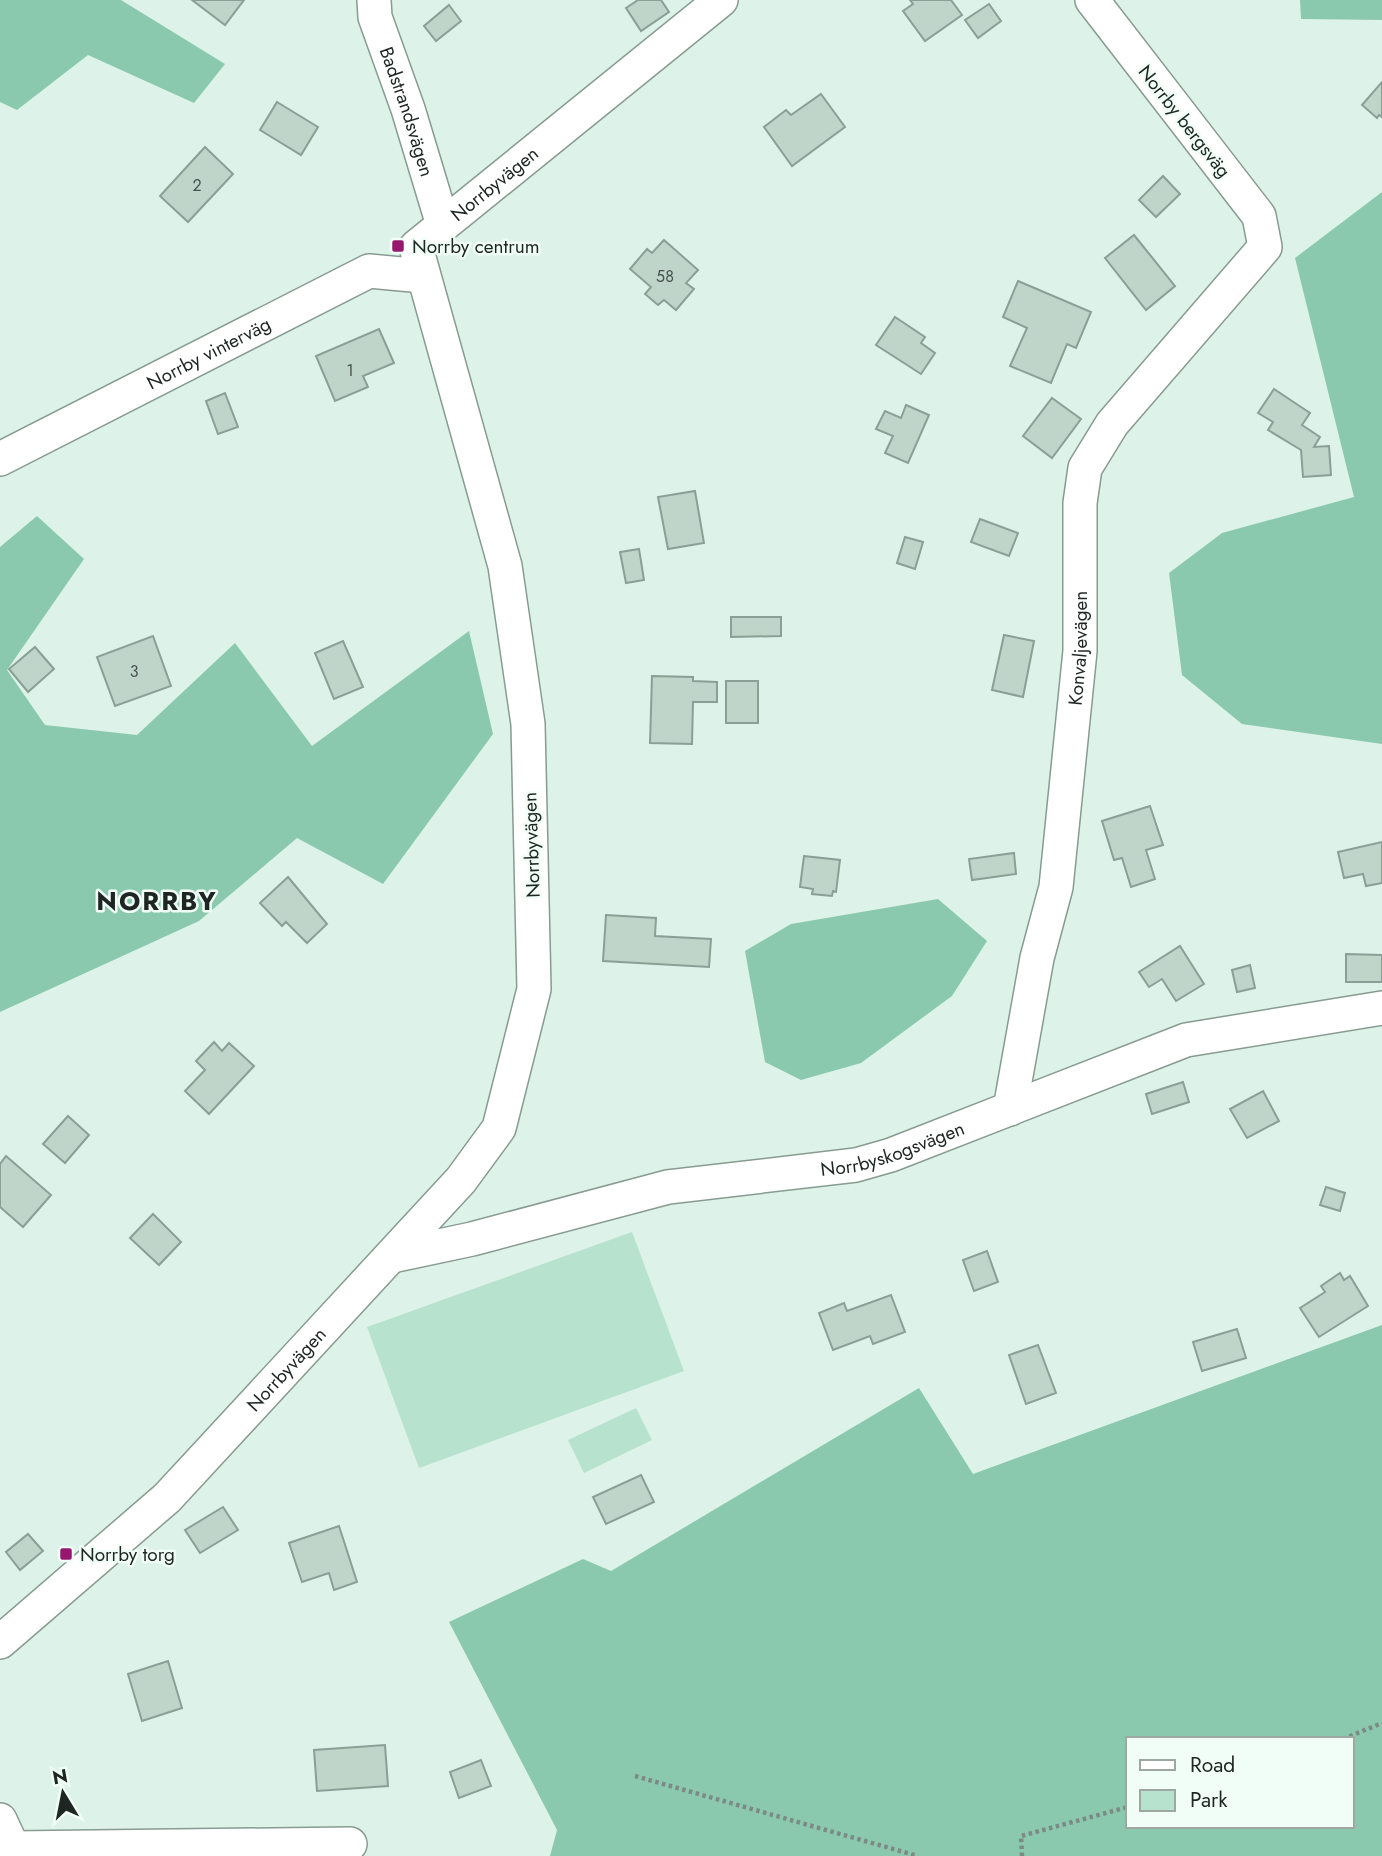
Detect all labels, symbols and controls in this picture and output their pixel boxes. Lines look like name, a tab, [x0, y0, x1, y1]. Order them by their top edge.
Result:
street label: Badstrandsvägen	[373, 43, 441, 180]
street label: Norrby bergsväg	[1132, 59, 1237, 183]
street label: Norrbyvägen	[445, 140, 544, 228]
house number: 2	[192, 174, 202, 197]
place label: Norrby centrum	[412, 233, 539, 260]
marker: Norrby centrum	[390, 238, 406, 254]
house number: 58	[656, 265, 674, 288]
street label: Norrby vinterväg	[142, 310, 275, 396]
house number: 1	[346, 359, 354, 382]
street label: Konvaljevägen	[1062, 591, 1094, 707]
house number: 3	[130, 660, 139, 683]
street label: Norrbyvägen	[516, 792, 547, 898]
district label: NORRBY	[96, 882, 218, 920]
street label: Norrbyskogsvägen	[819, 1115, 968, 1183]
street label: Norrbyvägen	[241, 1321, 332, 1418]
place label: Norrby torg	[80, 1541, 175, 1568]
marker: Norrby torg	[58, 1546, 74, 1562]
legend	[1126, 1737, 1354, 1828]
text: Road	[1190, 1750, 1235, 1780]
north arrow	[28, 1758, 98, 1828]
text: N	[50, 1762, 70, 1791]
text: Park	[1190, 1785, 1228, 1815]

